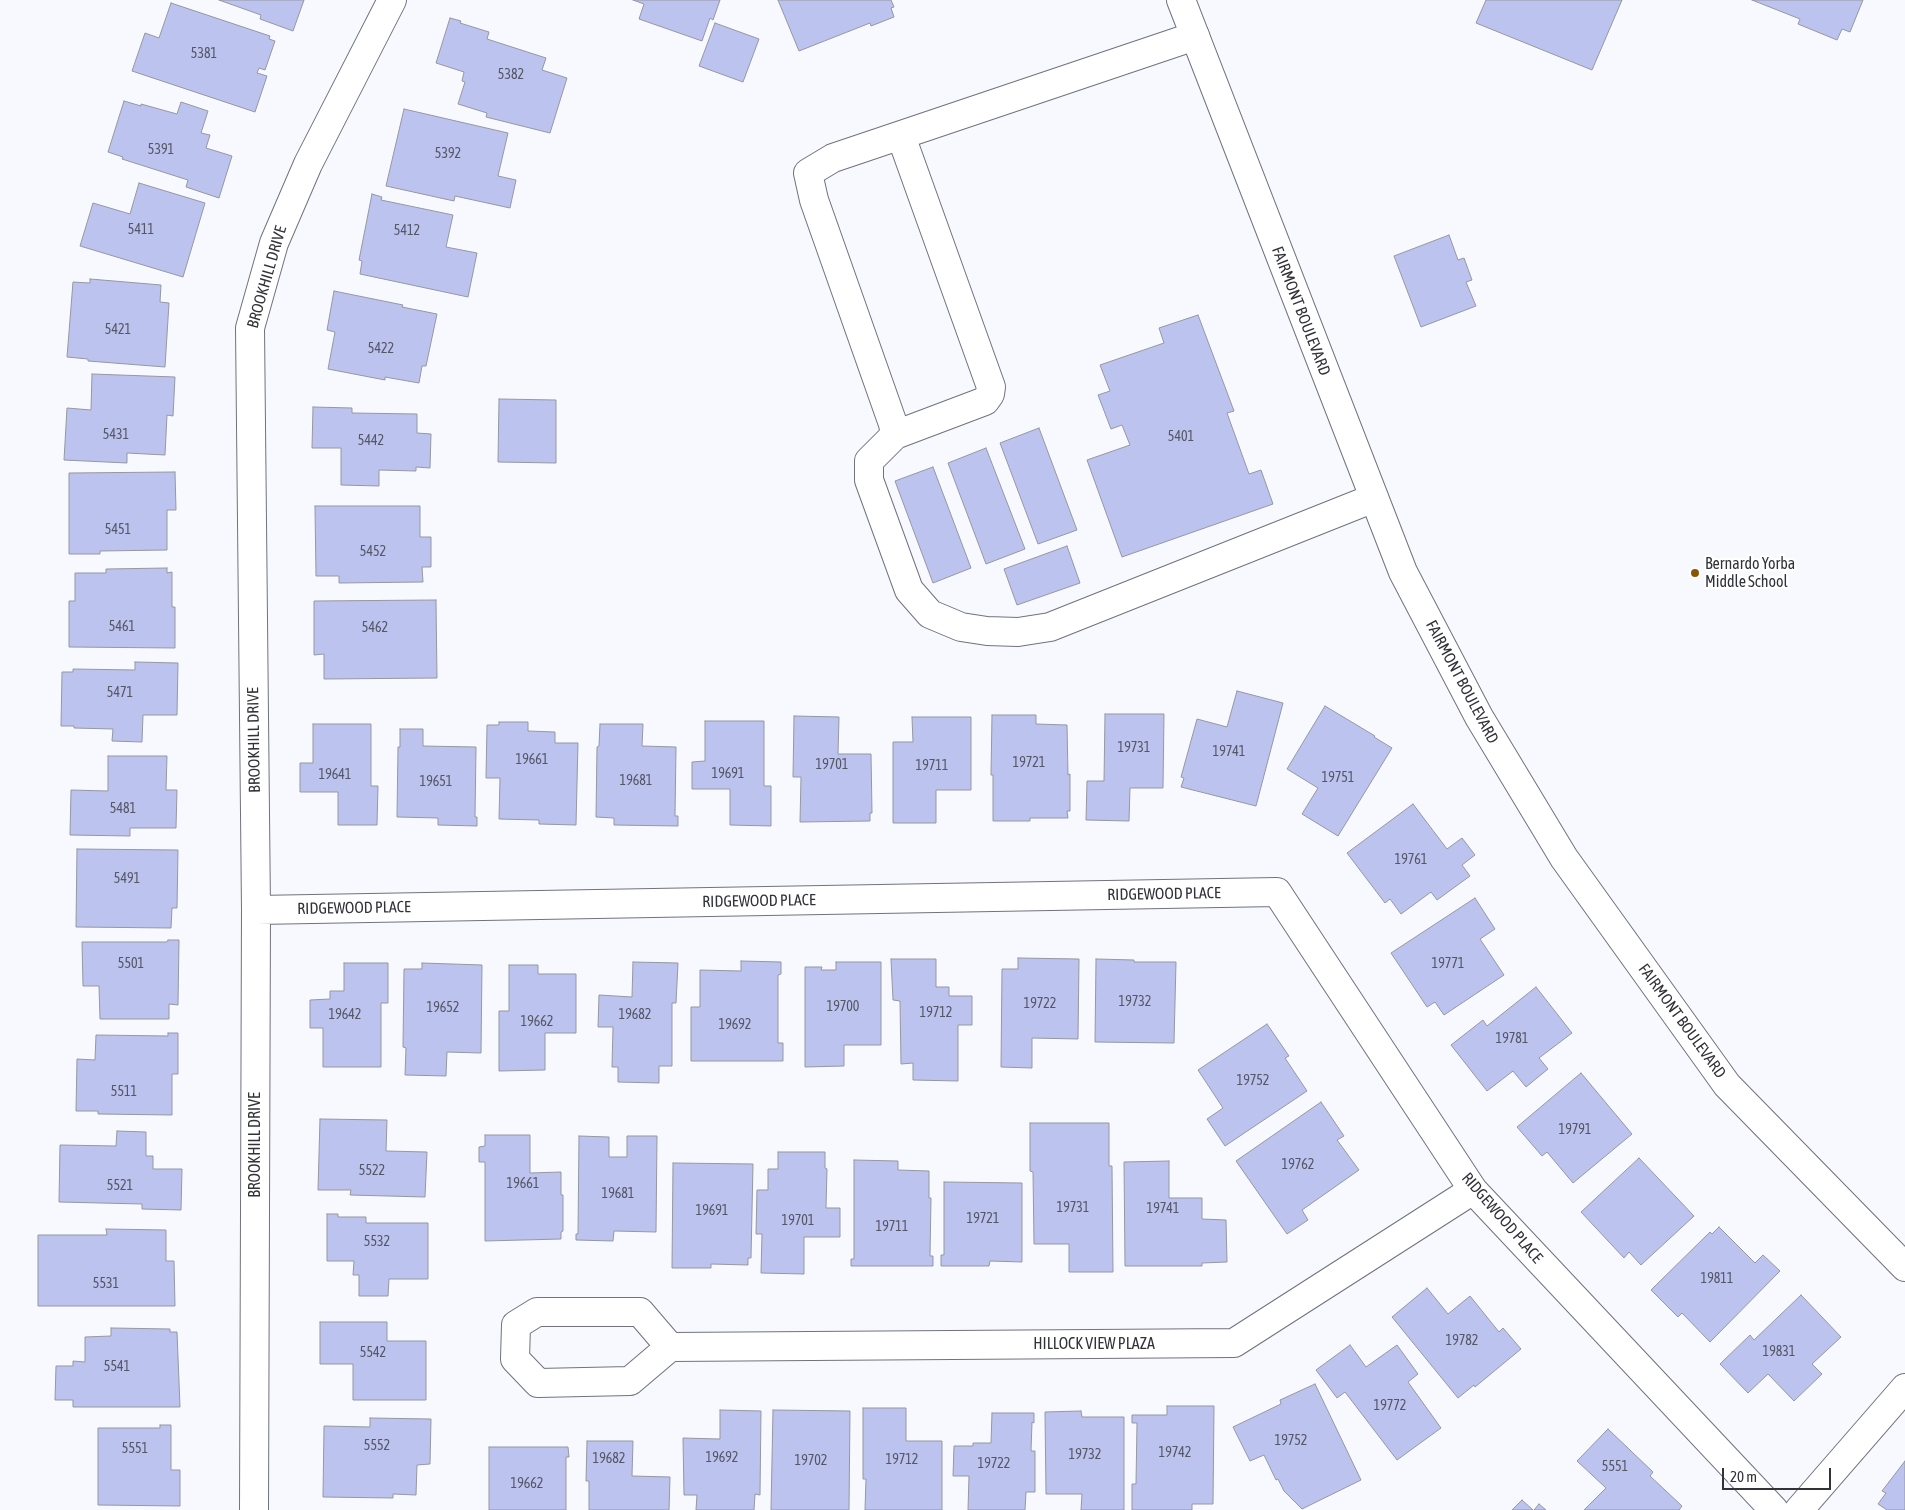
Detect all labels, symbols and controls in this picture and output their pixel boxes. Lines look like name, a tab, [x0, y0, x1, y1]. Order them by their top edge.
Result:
house number: 5381	[191, 46, 217, 62]
house number: 5382	[498, 67, 524, 83]
house number: 5391	[148, 142, 174, 158]
house number: 5392	[435, 146, 461, 162]
house number: 5411	[128, 222, 154, 238]
house number: 5412	[394, 223, 420, 239]
street label: BROOKHILL DRIVE	[243, 224, 291, 330]
street label: FAIRMONT BOULEVARD	[1268, 244, 1334, 378]
house number: 5421	[105, 322, 131, 338]
house number: 5422	[368, 341, 394, 357]
house number: 5431	[103, 427, 129, 443]
house number: 5401	[1168, 429, 1194, 445]
house number: 5442	[358, 433, 384, 449]
house number: 5451	[105, 522, 131, 538]
house number: 5452	[360, 544, 386, 560]
place label: Bernardo Yorba Middle School	[1705, 554, 1795, 592]
marker: Bernardo Yorba Middle School	[1689, 567, 1701, 579]
street label: FAIRMONT BOULEVARD	[1421, 617, 1503, 747]
house number: 5461	[109, 619, 135, 635]
house number: 5462	[362, 620, 388, 636]
house number: 5471	[107, 685, 133, 701]
street label: BROOKHILL DRIVE	[243, 687, 265, 793]
house number: 19731	[1118, 740, 1150, 756]
house number: 19741	[1213, 744, 1245, 760]
house number: 19661	[516, 752, 548, 768]
house number: 19721	[1013, 755, 1045, 771]
house number: 19701	[816, 757, 848, 773]
house number: 19711	[916, 758, 948, 774]
house number: 19691	[712, 766, 744, 782]
house number: 19641	[319, 767, 351, 783]
house number: 19751	[1322, 770, 1354, 786]
house number: 19681	[620, 773, 652, 789]
house number: 19651	[420, 774, 452, 790]
house number: 5481	[110, 801, 136, 817]
house number: 19761	[1395, 852, 1427, 868]
house number: 5491	[114, 871, 140, 887]
street label: RIDGEWOOD PLACE	[1107, 883, 1221, 905]
street label: RIDGEWOOD PLACE	[702, 890, 816, 912]
street label: RIDGEWOOD PLACE	[297, 897, 411, 919]
house number: 5501	[118, 956, 144, 972]
house number: 19771	[1432, 956, 1464, 972]
street label: FAIRMONT BOULEVARD	[1634, 960, 1730, 1082]
house number: 19732	[1119, 994, 1151, 1010]
house number: 19722	[1024, 996, 1056, 1012]
house number: 19700	[827, 999, 859, 1015]
house number: 19652	[427, 1000, 459, 1016]
house number: 19712	[920, 1005, 952, 1021]
house number: 19642	[329, 1007, 361, 1023]
house number: 19682	[619, 1007, 651, 1023]
house number: 19662	[521, 1014, 553, 1030]
house number: 19692	[719, 1017, 751, 1033]
house number: 19781	[1496, 1031, 1528, 1047]
house number: 19752	[1237, 1073, 1269, 1089]
house number: 5511	[111, 1084, 137, 1100]
street label: BROOKHILL DRIVE	[245, 1092, 265, 1198]
house number: 19791	[1559, 1122, 1591, 1138]
house number: 19762	[1282, 1157, 1314, 1173]
house number: 5522	[359, 1163, 385, 1179]
street label: RIDGEWOOD PLACE	[1458, 1169, 1546, 1267]
house number: 19661	[507, 1176, 539, 1192]
house number: 5521	[107, 1178, 133, 1194]
house number: 19681	[602, 1186, 634, 1202]
house number: 19731	[1057, 1200, 1089, 1216]
house number: 19741	[1147, 1201, 1179, 1217]
house number: 19691	[696, 1203, 728, 1219]
house number: 19721	[967, 1211, 999, 1227]
house number: 19701	[782, 1213, 814, 1229]
house number: 19711	[876, 1219, 908, 1235]
house number: 5532	[364, 1234, 390, 1250]
house number: 19811	[1701, 1271, 1733, 1287]
house number: 5531	[93, 1276, 119, 1292]
house number: 19782	[1446, 1333, 1478, 1349]
street label: HILLOCK VIEW PLAZA	[1033, 1334, 1155, 1354]
house number: 19831	[1763, 1344, 1795, 1360]
house number: 5542	[360, 1345, 386, 1361]
house number: 5541	[104, 1359, 130, 1375]
house number: 19772	[1374, 1398, 1406, 1414]
house number: 19752	[1275, 1433, 1307, 1449]
house number: 5552	[364, 1438, 390, 1454]
house number: 5551	[122, 1441, 148, 1457]
house number: 19742	[1159, 1445, 1191, 1461]
house number: 19732	[1069, 1447, 1101, 1463]
house number: 19692	[706, 1450, 738, 1466]
house number: 19682	[593, 1451, 625, 1467]
house number: 19712	[886, 1452, 918, 1468]
house number: 19702	[795, 1453, 827, 1469]
house number: 19722	[978, 1456, 1010, 1472]
scale bar	[1725, 1458, 1834, 1490]
house number: 5551	[1602, 1459, 1628, 1475]
text: 20 m	[1730, 1468, 1757, 1485]
house number: 19662	[511, 1476, 543, 1492]

